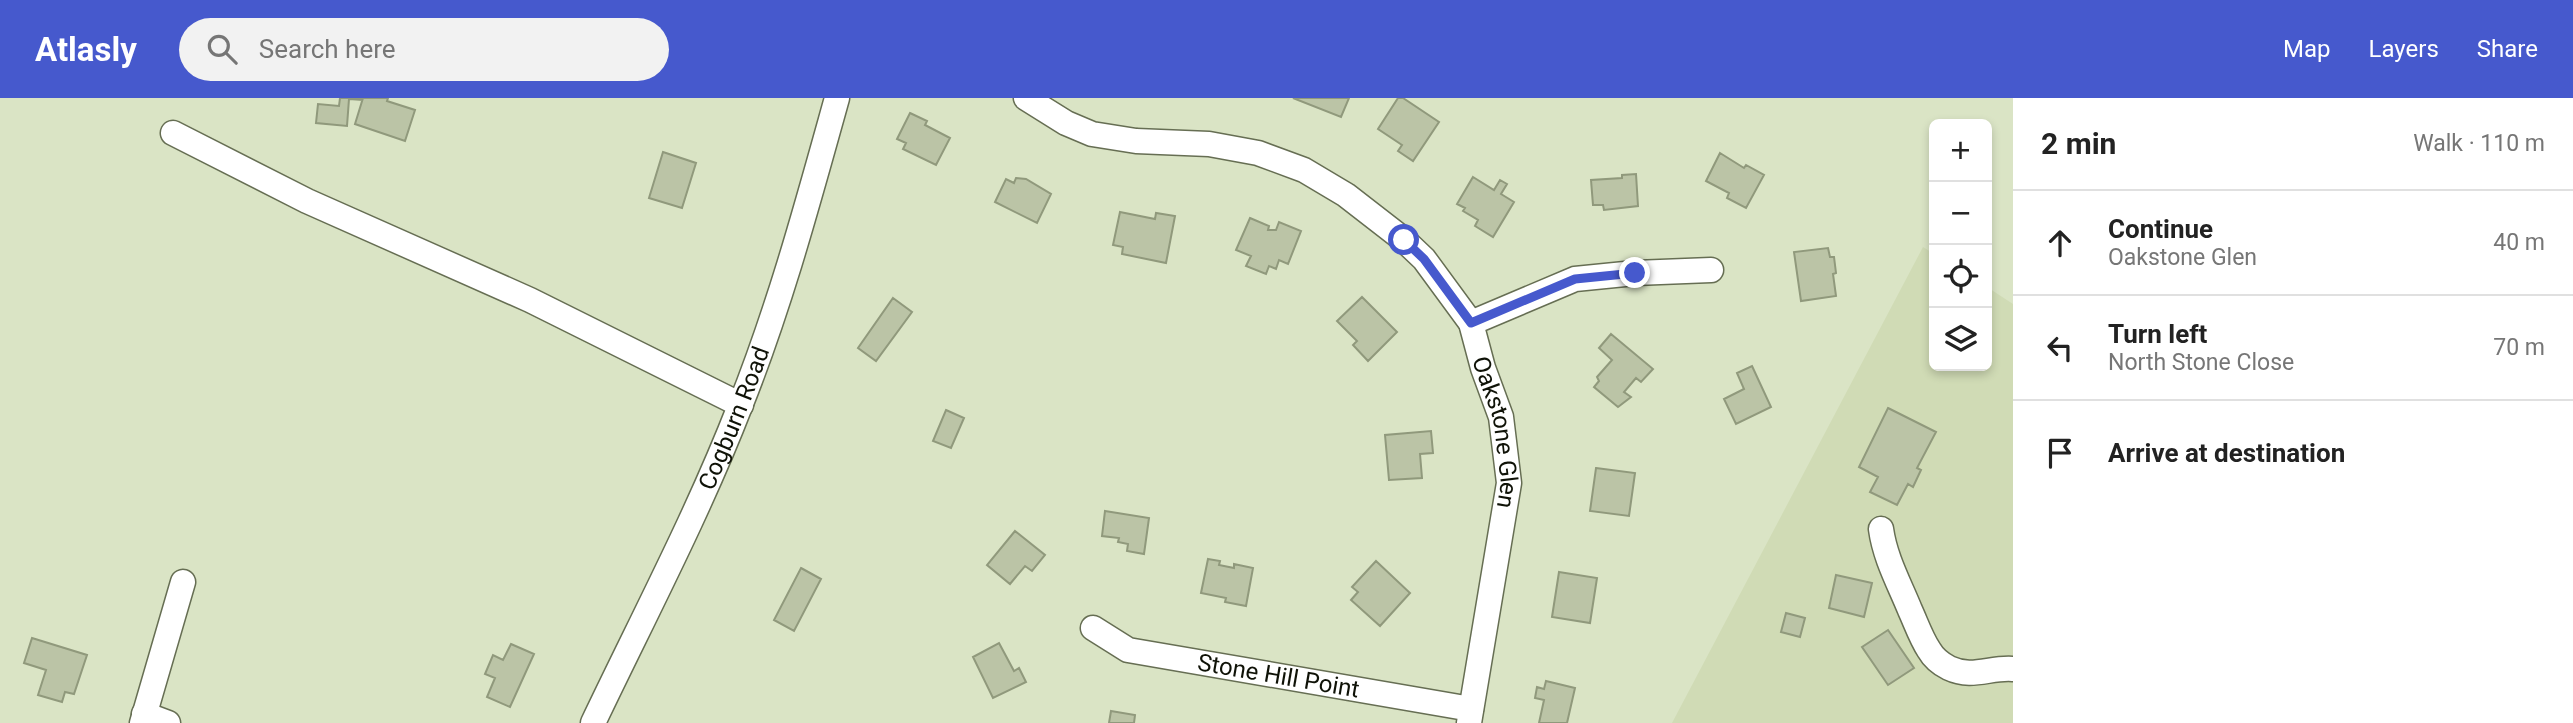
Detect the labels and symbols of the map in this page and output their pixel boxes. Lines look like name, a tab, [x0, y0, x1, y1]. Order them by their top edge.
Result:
route start	[1388, 224, 1419, 255]
route end	[1619, 257, 1650, 288]
street label: Cogburn Road	[693, 343, 775, 494]
street label: Oakstone Glen	[1467, 353, 1523, 510]
street label: Stone Hill Point	[1195, 648, 1362, 704]

